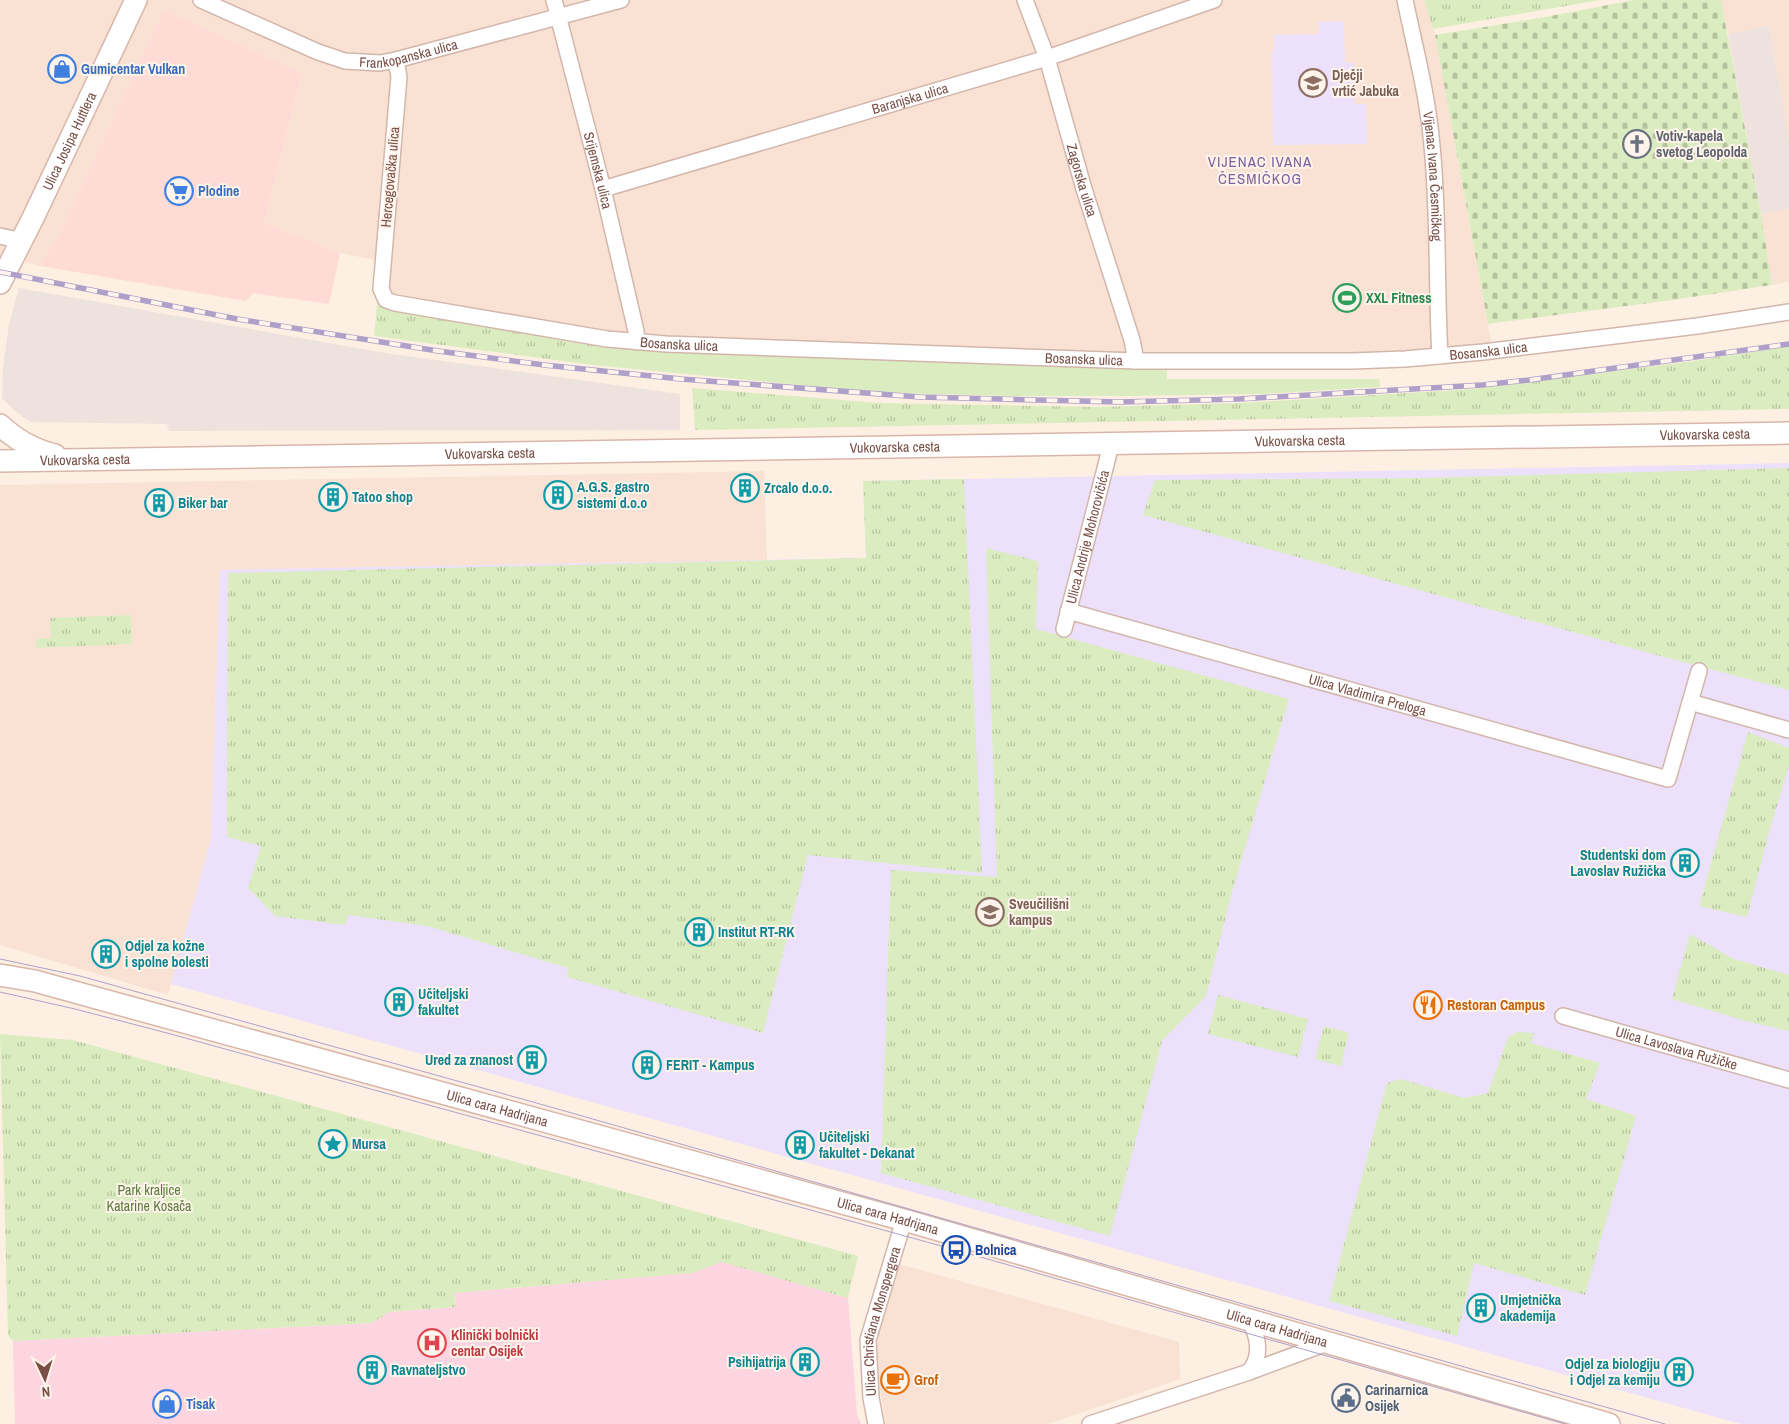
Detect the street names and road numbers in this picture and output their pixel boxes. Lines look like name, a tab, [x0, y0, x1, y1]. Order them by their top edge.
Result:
street label: Frankopanska ulica	[359, 35, 460, 72]
street label: Baranjska ulica	[870, 79, 951, 118]
street label: Ulica Josipa Huttlera	[38, 88, 101, 193]
street label: Vijenac Ivana Česmičkog	[1419, 110, 1446, 242]
street label: Hercegovačka ulica	[377, 125, 403, 228]
street label: Srijemska ulica	[580, 130, 616, 211]
street label: Zagorska ulica	[1063, 141, 1101, 220]
street label: Bosanska ulica	[639, 333, 719, 355]
street label: Bosanska ulica	[1449, 338, 1529, 364]
street label: Bosanska ulica	[1045, 349, 1124, 370]
street label: Vukovarska cesta	[1659, 425, 1751, 444]
street label: Vukovarska cesta	[1255, 431, 1346, 450]
street label: Vukovarska cesta	[850, 437, 941, 457]
street label: Vukovarska cesta	[445, 444, 536, 463]
street label: Vukovarska cesta	[40, 450, 131, 469]
street label: Ulica Andrije Mohorovičića	[1062, 468, 1113, 606]
street label: Ulica Vladimira Preloga	[1307, 670, 1429, 720]
street label: Ulica Lavoslava Ružičke	[1614, 1022, 1740, 1074]
street label: Ulica cara Hadrijana	[444, 1086, 551, 1131]
street label: Ulica cara Hadrijana	[835, 1193, 941, 1239]
street label: Ulica Christiana Monspergera	[859, 1244, 905, 1397]
street label: Ulica cara Hadrijana	[1224, 1305, 1330, 1351]

